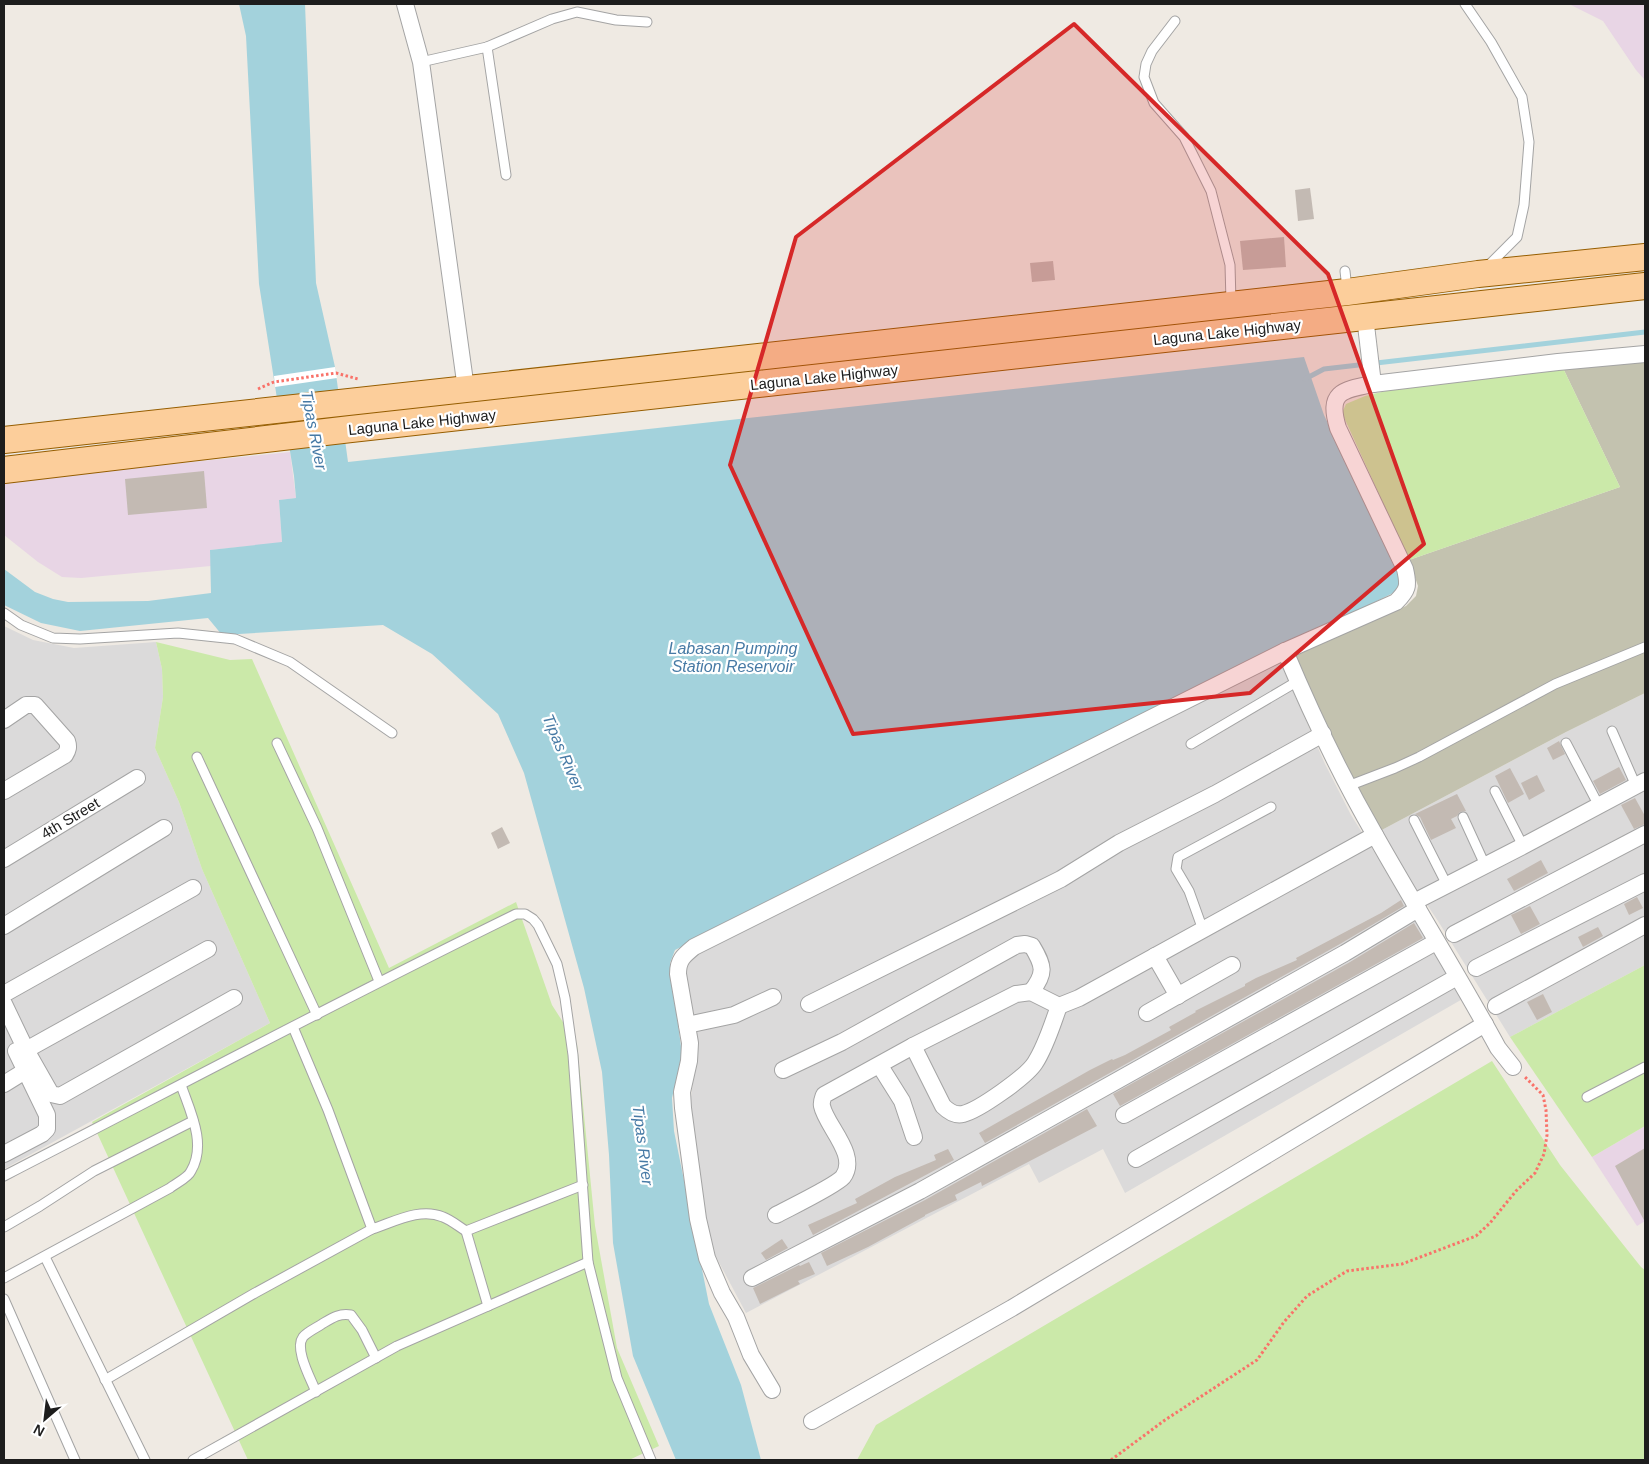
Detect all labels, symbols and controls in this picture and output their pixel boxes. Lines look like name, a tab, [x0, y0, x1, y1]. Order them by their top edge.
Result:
street label: Laguna Lake Highway	[1152, 316, 1302, 348]
street label: Laguna Lake Highway	[749, 361, 899, 393]
water label: Tipas River	[298, 389, 330, 472]
street label: Laguna Lake Highway	[347, 406, 497, 438]
water label: Labasan Pumping Station Reservoir	[669, 640, 798, 675]
water label: Tipas River	[539, 712, 587, 793]
street label: 4th Street	[38, 794, 103, 842]
water label: Tipas River	[630, 1104, 656, 1187]
north arrow	[20, 1394, 70, 1444]
text: N	[31, 1421, 47, 1440]

